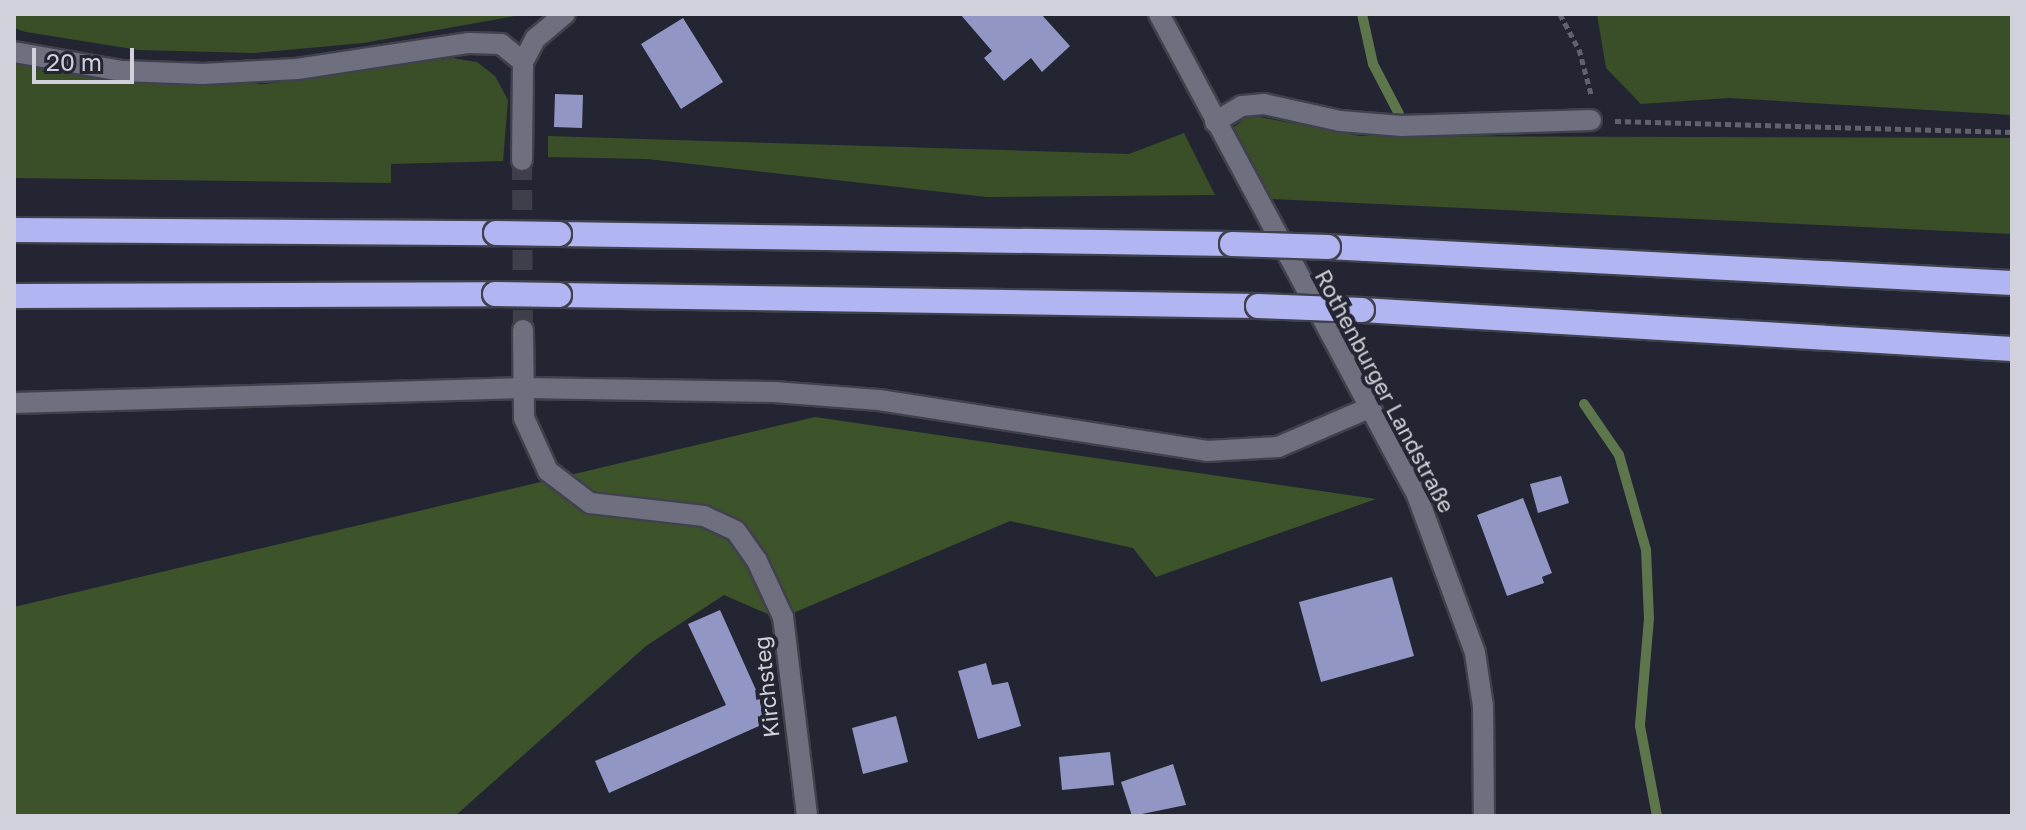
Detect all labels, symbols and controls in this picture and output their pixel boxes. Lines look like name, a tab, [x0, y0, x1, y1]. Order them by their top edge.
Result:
scale bar	[36, 32, 138, 82]
text: 20 m	[46, 47, 102, 76]
street label: Rothenburger Landstraße	[1310, 265, 1460, 517]
street label: Kirchsteg	[748, 635, 784, 739]

